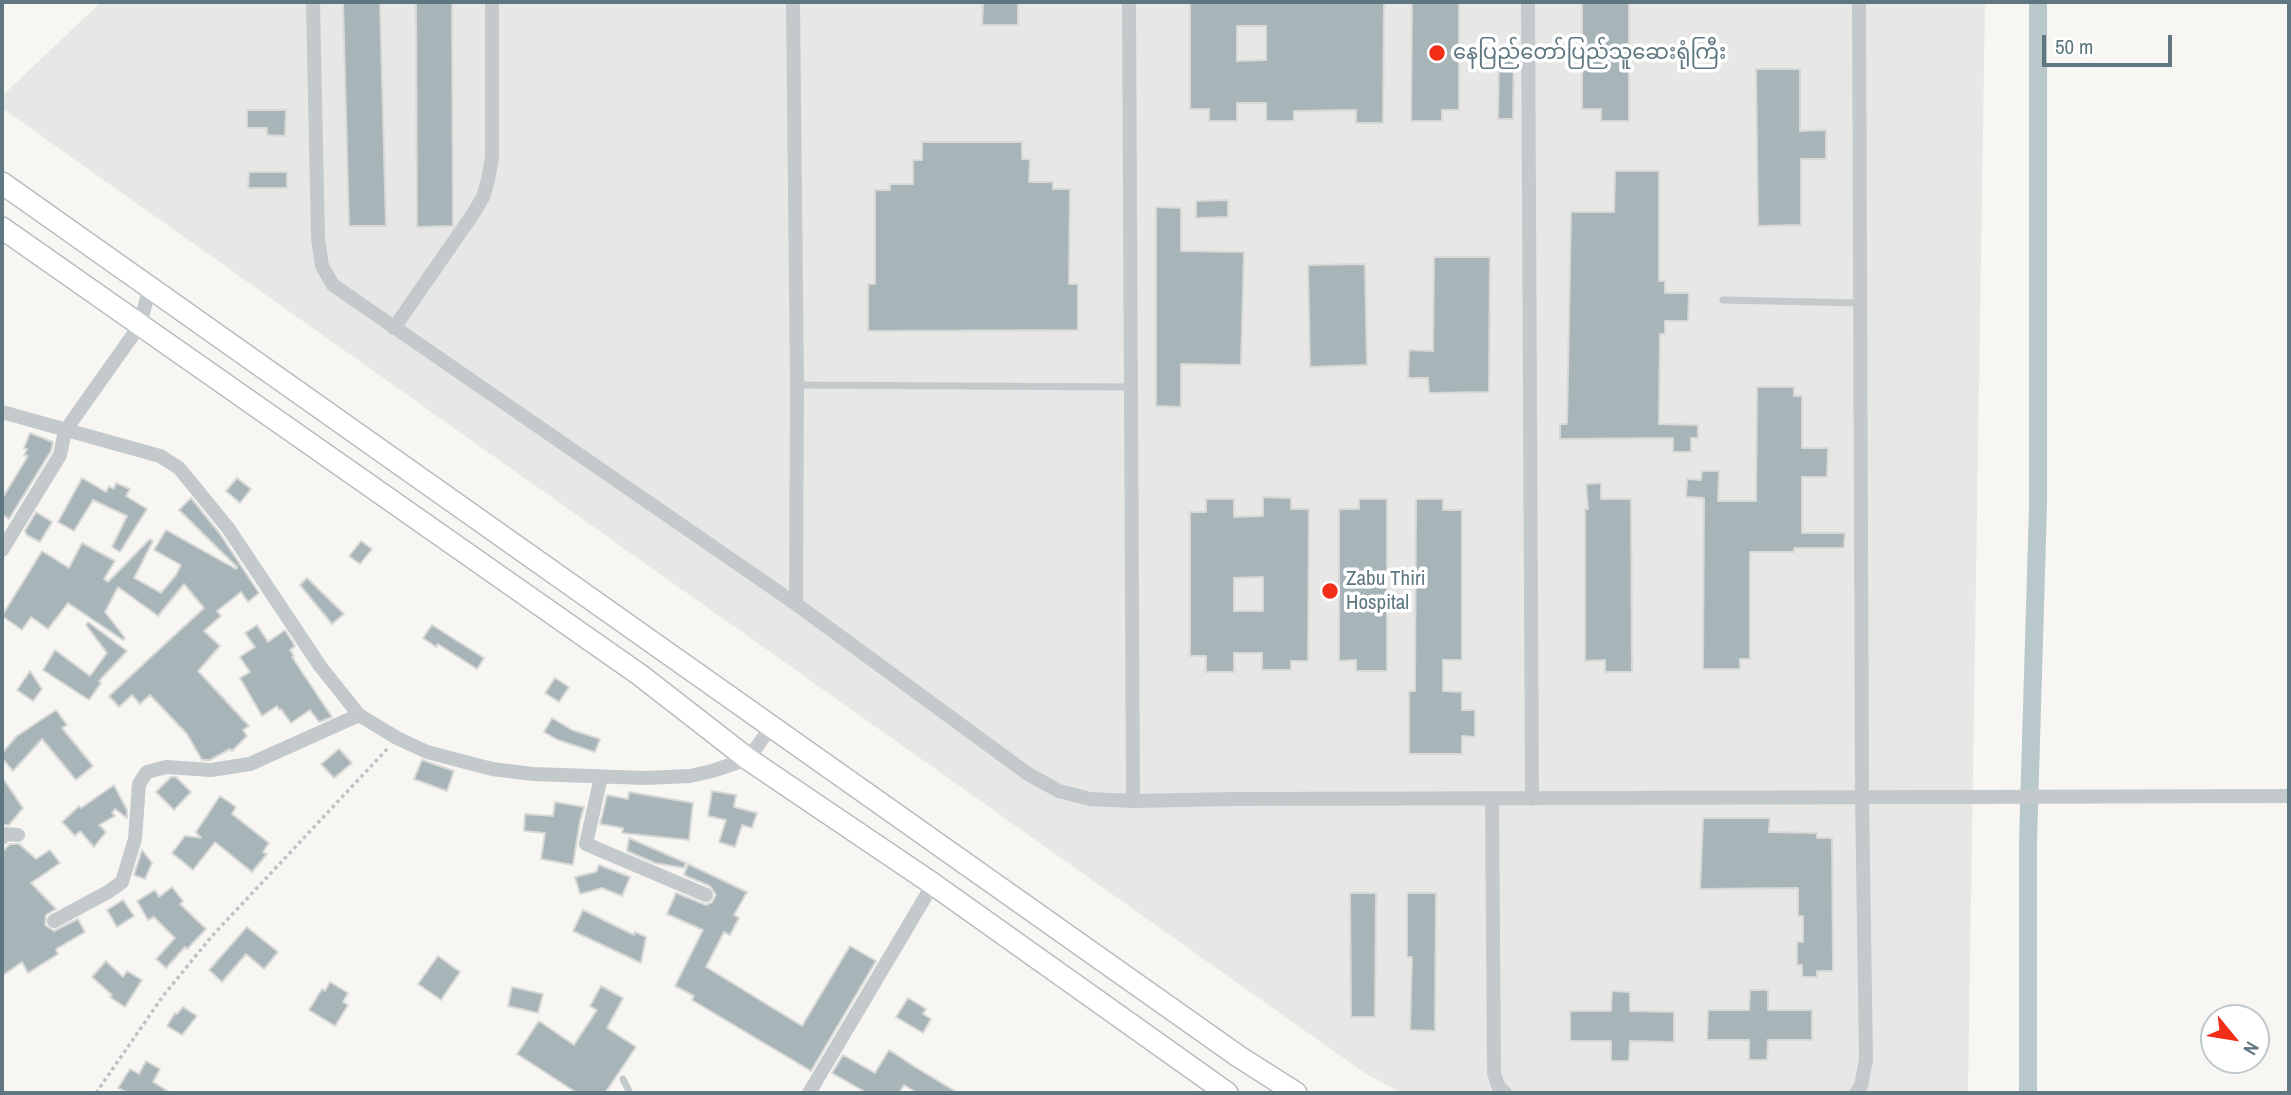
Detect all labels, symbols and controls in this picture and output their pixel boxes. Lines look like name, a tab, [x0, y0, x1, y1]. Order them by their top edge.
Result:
scale bar	[2046, 21, 2176, 65]
text: 50 m	[2055, 32, 2093, 61]
place label: နေပြည်တော်ပြည်သူဆေးရုံကြီး	[1453, 40, 1726, 66]
marker: နေပြည်တော်ပြည်သူဆေးရုံကြီး	[1427, 43, 1447, 63]
place label: Zabu Thiri Hospital	[1346, 566, 1425, 616]
marker: Zabu Thiri Hospital	[1320, 581, 1340, 601]
north arrow	[2200, 1004, 2270, 1074]
text: N	[2237, 1037, 2266, 1060]

